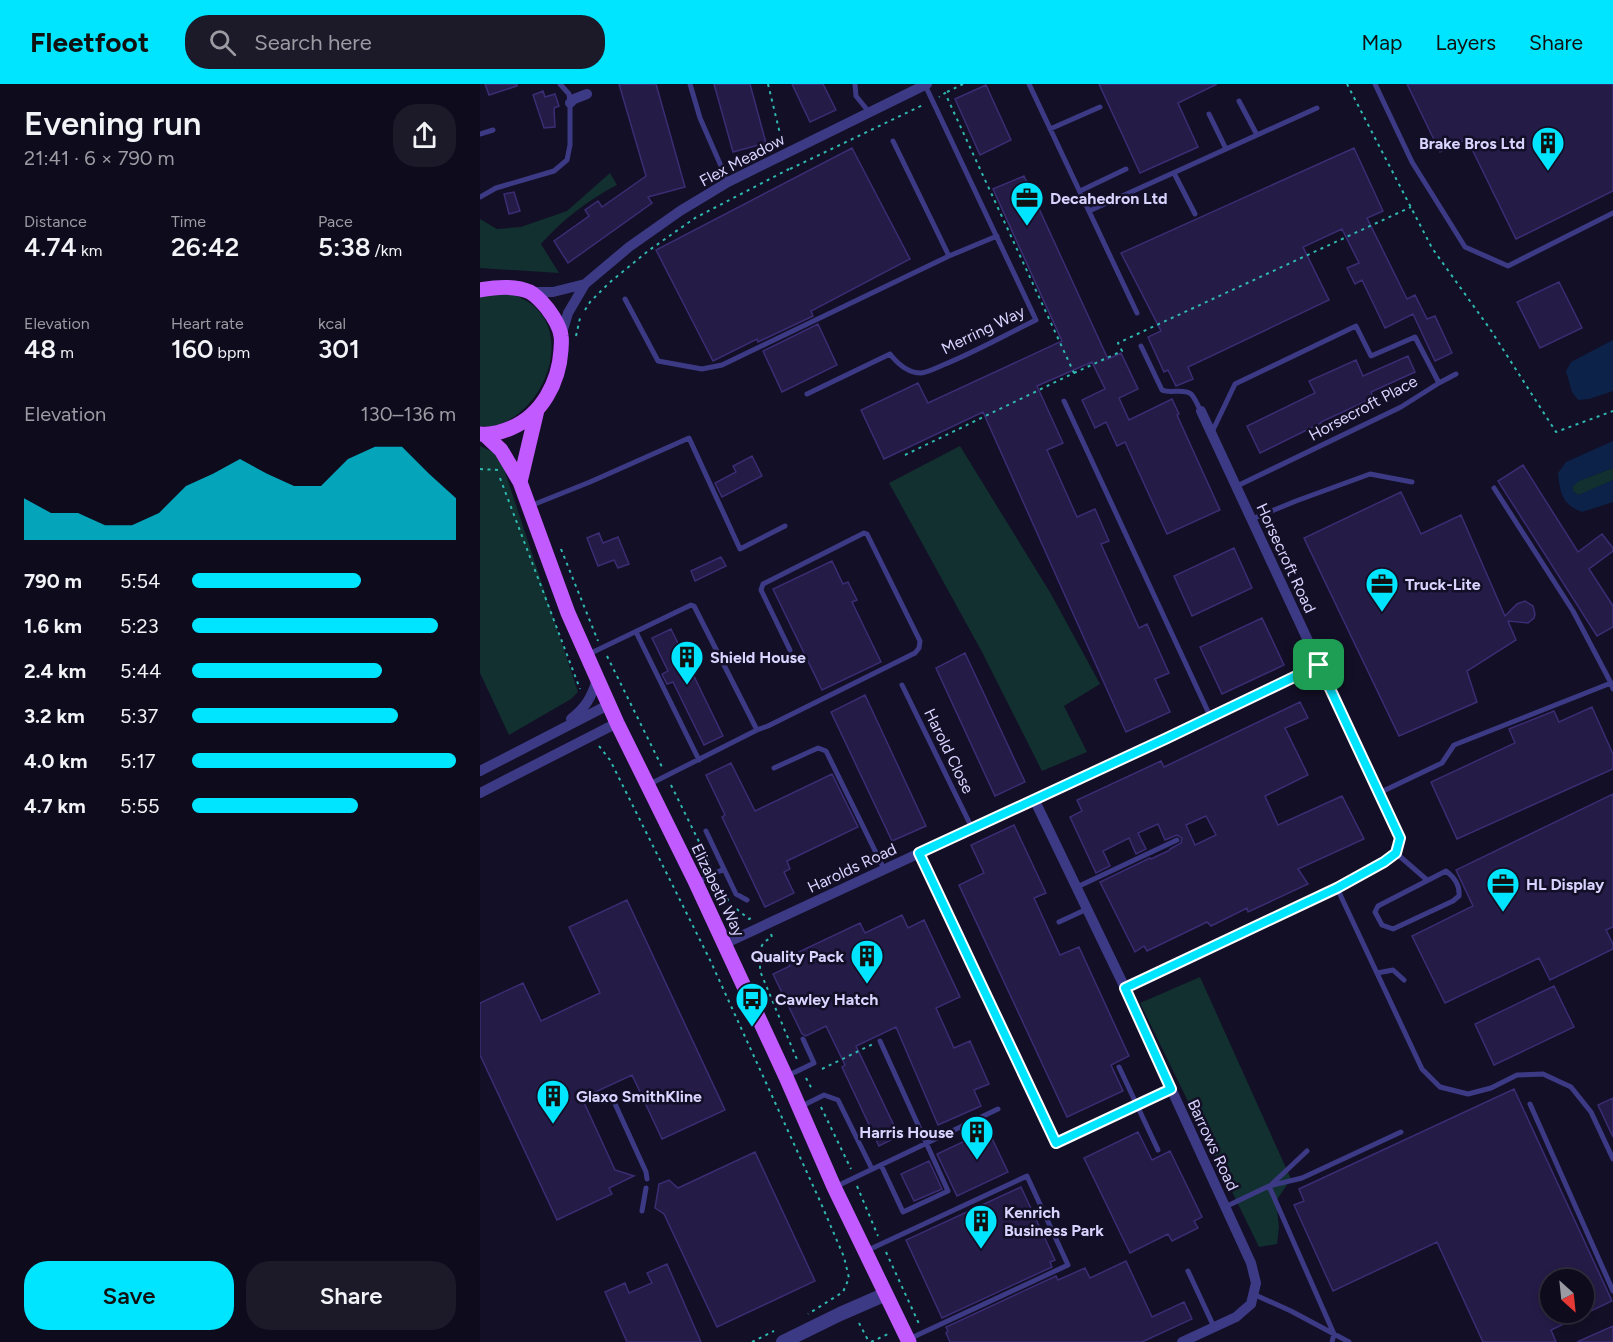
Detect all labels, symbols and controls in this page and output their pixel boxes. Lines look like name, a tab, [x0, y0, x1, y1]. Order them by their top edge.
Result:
search box	[185, 15, 605, 69]
text: Fleetfoot	[30, 25, 149, 59]
icon: search	[206, 26, 239, 59]
text: Search here	[254, 29, 372, 56]
text: Map	[1362, 30, 1402, 55]
text: Layers	[1435, 30, 1496, 55]
text: Share	[1529, 30, 1583, 55]
text: Evening run	[24, 104, 201, 143]
button: share	[393, 104, 456, 167]
building icon: Brake Bros Ltd	[1530, 125, 1566, 172]
street label: Flex Meadow	[696, 129, 788, 190]
place label: Brake Bros Ltd	[1419, 134, 1525, 153]
text: 21:41 · 6 × 790 m	[24, 146, 175, 170]
office icon: Decahedron Ltd	[1009, 180, 1045, 227]
place label: Decahedron Ltd	[1050, 189, 1168, 208]
text: Distance	[24, 212, 87, 231]
text: Time	[171, 212, 206, 231]
text: Pace	[318, 212, 353, 231]
text: 4.74	[24, 231, 77, 263]
text: 26:42	[171, 231, 239, 263]
text: 5:38	[318, 231, 371, 263]
text: km	[77, 241, 102, 260]
text: /km	[371, 241, 402, 260]
street label: Merring Way	[938, 301, 1028, 358]
text: Elevation	[24, 314, 90, 333]
text: Heart rate	[171, 314, 244, 333]
text: kcal	[318, 314, 346, 333]
text: 48	[24, 333, 56, 365]
text: 160	[171, 333, 214, 365]
text: 301	[318, 333, 360, 365]
text: m	[56, 343, 74, 362]
text: bpm	[214, 343, 250, 362]
street label: Horsecroft Place	[1305, 371, 1421, 445]
text: Elevation	[24, 402, 106, 426]
text: 130–136 m	[361, 402, 456, 426]
street label: Horsecroft Road	[1252, 500, 1320, 616]
office icon: Truck-Lite	[1364, 566, 1400, 613]
text: 790 m	[24, 569, 82, 593]
text: 5:54	[120, 569, 160, 593]
place label: Truck-Lite	[1405, 575, 1481, 594]
text: 1.6 km	[24, 614, 82, 638]
text: 5:23	[120, 614, 159, 638]
building icon: Shield House	[669, 639, 705, 686]
pin	[1293, 639, 1344, 690]
place label: Shield House	[710, 648, 806, 667]
icon: arrive	[1302, 648, 1335, 681]
text: 2.4 km	[24, 659, 86, 683]
text: 5:44	[120, 659, 161, 683]
text: 3.2 km	[24, 704, 85, 728]
text: 5:37	[120, 704, 158, 728]
street label: Harold Close	[920, 705, 978, 797]
text: 4.0 km	[24, 749, 88, 773]
text: 5:17	[120, 749, 156, 773]
text: 4.7 km	[24, 794, 86, 818]
text: 5:55	[120, 794, 160, 818]
street label: Harolds Road	[804, 839, 900, 897]
street label: Elizabeth Way	[687, 840, 749, 940]
office icon: HL Display	[1485, 866, 1521, 913]
place label: HL Display	[1526, 875, 1605, 894]
building icon: Quality Pack	[849, 938, 885, 985]
place label: Quality Pack	[751, 947, 844, 966]
bus stop icon: Cawley Hatch	[734, 981, 770, 1028]
place label: Cawley Hatch	[775, 990, 878, 1009]
building icon: Glaxo SmithKline	[535, 1078, 571, 1125]
place label: Glaxo SmithKline	[576, 1087, 702, 1106]
street label: Barrows Road	[1184, 1096, 1242, 1194]
building icon: Harris House	[959, 1114, 995, 1161]
place label: Harris House	[859, 1123, 954, 1142]
building icon: Kenrich Business Park	[963, 1203, 999, 1250]
place label: Kenrich Business Park	[1004, 1203, 1104, 1240]
button: Save	[24, 1261, 234, 1330]
button: Share	[246, 1261, 456, 1330]
north arrow	[1540, 1269, 1594, 1323]
map controls	[1540, 1269, 1594, 1323]

